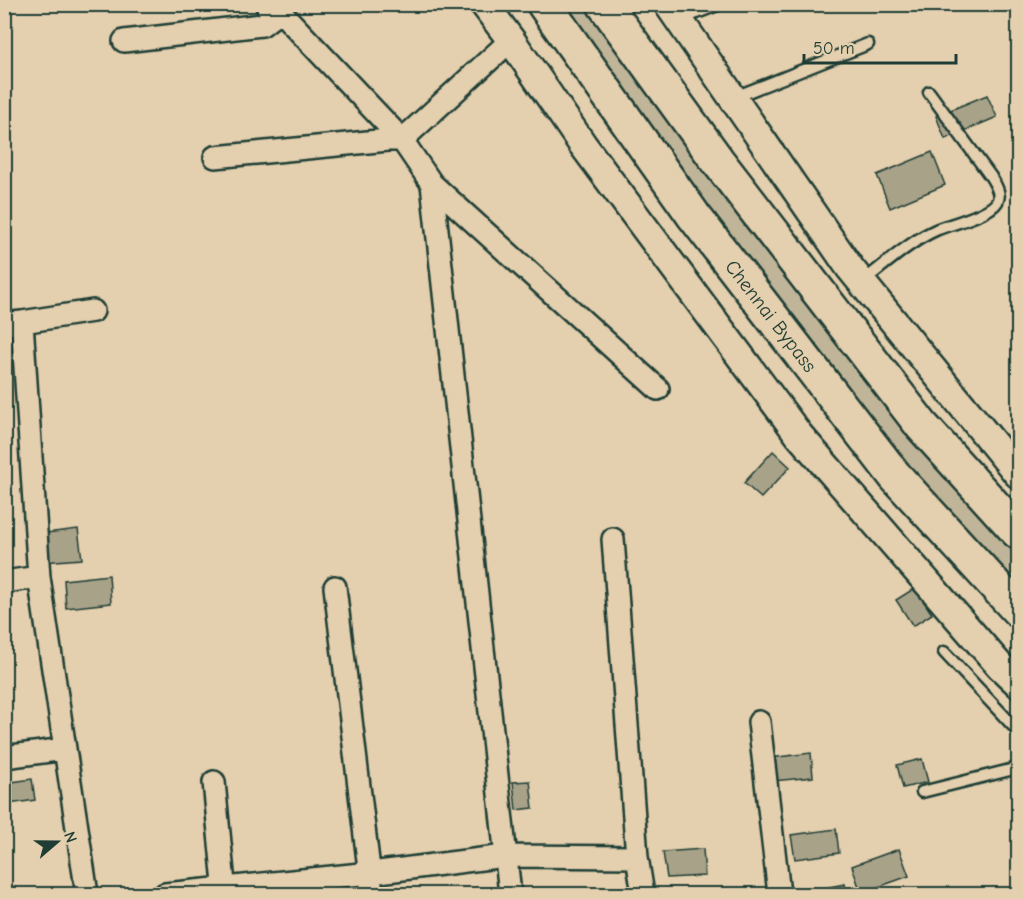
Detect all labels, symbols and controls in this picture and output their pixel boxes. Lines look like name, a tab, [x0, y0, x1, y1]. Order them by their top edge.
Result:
scale bar	[804, 27, 956, 65]
text: 50 m	[813, 38, 855, 59]
street label: Chennai Bypass	[721, 255, 822, 377]
north arrow	[27, 812, 87, 872]
text: N	[60, 829, 80, 845]

